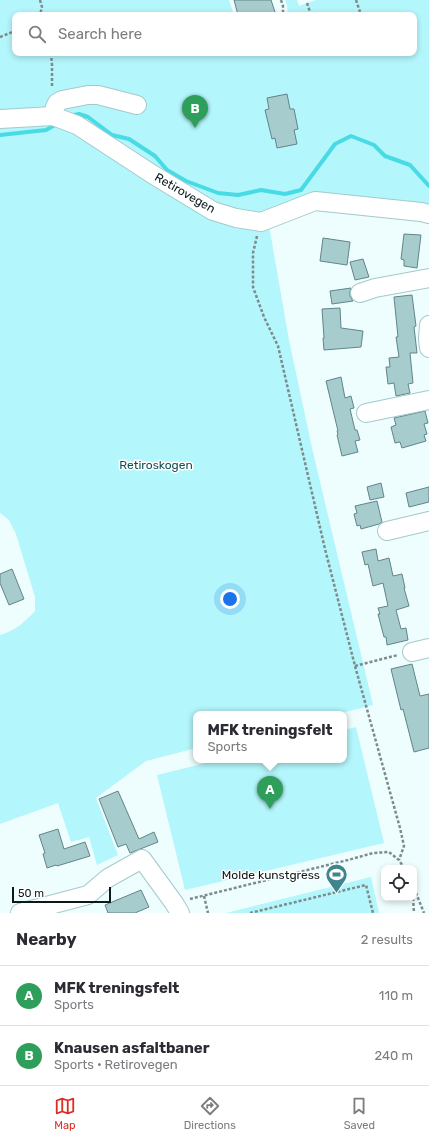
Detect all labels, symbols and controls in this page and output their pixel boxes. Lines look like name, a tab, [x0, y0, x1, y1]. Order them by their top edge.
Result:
search box	[12, 12, 417, 56]
icon: search	[26, 23, 48, 45]
text: Search here	[58, 25, 142, 43]
pin: B	[182, 95, 208, 128]
street label: Retirovegen	[152, 170, 218, 216]
park label: Retiroskogen	[119, 458, 193, 472]
your location	[220, 589, 240, 609]
popup	[193, 711, 347, 763]
text: MFK treningsfelt	[207, 721, 333, 739]
text: Sports	[207, 739, 247, 754]
pin: A	[257, 776, 283, 809]
sports icon: Molde kunstgress	[323, 862, 349, 895]
map controls	[381, 865, 417, 901]
button: locate	[381, 865, 417, 901]
place label: Molde kunstgress	[222, 868, 320, 882]
scale bar	[12, 885, 111, 904]
text: 50 m	[18, 887, 44, 900]
text: Nearby	[16, 929, 77, 949]
text: 2 results	[361, 932, 413, 947]
text: MFK treningsfelt	[54, 979, 179, 997]
text: A	[24, 988, 34, 1003]
text: 110 m	[379, 988, 413, 1003]
text: Sports	[54, 997, 94, 1012]
text: Knausen asfaltbaner	[54, 1039, 210, 1057]
text: B	[24, 1048, 34, 1063]
text: 240 m	[374, 1048, 413, 1063]
text: Sports · Retirovegen	[54, 1057, 178, 1072]
tab: Map	[54, 1095, 76, 1132]
tab: Directions	[184, 1095, 236, 1132]
tab: Saved	[344, 1095, 375, 1132]

